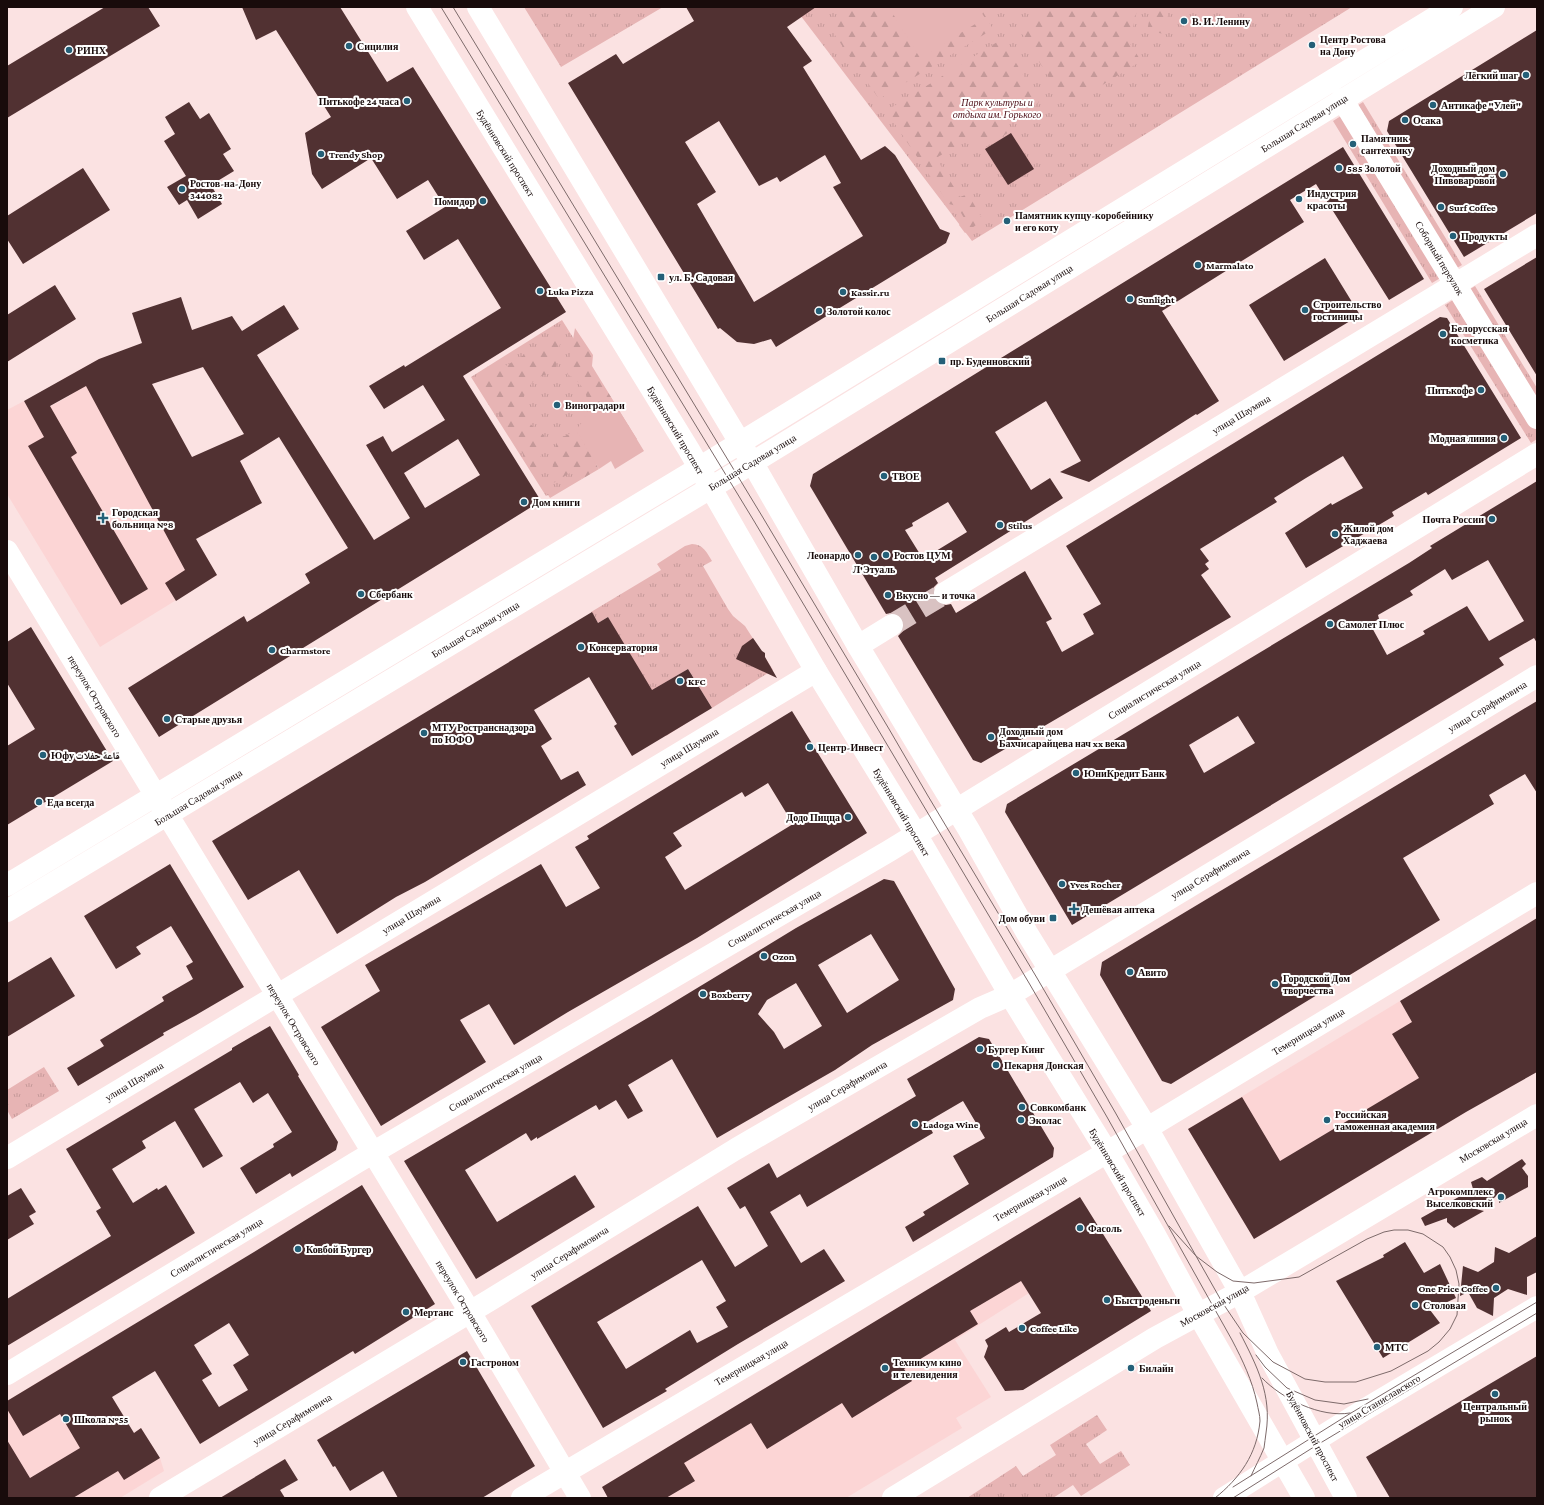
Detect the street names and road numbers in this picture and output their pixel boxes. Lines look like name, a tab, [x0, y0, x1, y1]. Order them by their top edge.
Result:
street label: Большая Садовая улица	[1259, 92, 1350, 155]
street label: Будённовский проспект	[474, 108, 537, 199]
street label: Соборный переулок	[1413, 219, 1466, 297]
street label: Большая Садовая улица	[984, 262, 1075, 325]
street label: Будённовский проспект	[645, 384, 707, 477]
street label: улица Шаумяна	[1210, 392, 1273, 436]
street label: Большая Садовая улица	[706, 432, 798, 493]
street label: Большая Садовая улица	[429, 599, 521, 660]
street label: переулок Островского	[66, 653, 123, 739]
street label: Социалистическая улица	[1106, 657, 1203, 721]
street label: улица Серафимовича	[1446, 678, 1529, 734]
street label: улица Шаумяна	[658, 725, 721, 769]
street label: Будённовский проспект	[871, 766, 933, 859]
street label: Большая Садовая улица	[152, 767, 244, 828]
street label: улица Серафимовича	[1169, 845, 1252, 901]
street label: Социалистическая улица	[726, 887, 823, 950]
street label: улица Шаумяна	[380, 892, 443, 936]
street label: переулок Островского	[265, 981, 322, 1067]
street label: Темерницкая улица	[1270, 1005, 1347, 1057]
street label: Социалистическая улица	[447, 1051, 544, 1114]
street label: улица Серафимовича	[806, 1058, 889, 1113]
street label: улица Шаумяна	[103, 1059, 166, 1103]
street label: Московская улица	[1457, 1116, 1530, 1165]
street label: Будённовский проспект	[1087, 1126, 1149, 1219]
street label: Темерницкая улица	[992, 1173, 1069, 1224]
street label: Социалистическая улица	[168, 1215, 265, 1279]
street label: улица Серафимовича	[528, 1224, 611, 1281]
street label: переулок Островского	[434, 1258, 491, 1344]
street label: Московская улица	[1178, 1282, 1251, 1329]
street label: Темерницкая улица	[713, 1337, 790, 1388]
street label: улица Станиславского	[1336, 1373, 1422, 1430]
street label: Будённовский проспект	[1284, 1389, 1341, 1484]
street label: улица Серафимовича	[251, 1391, 334, 1447]

